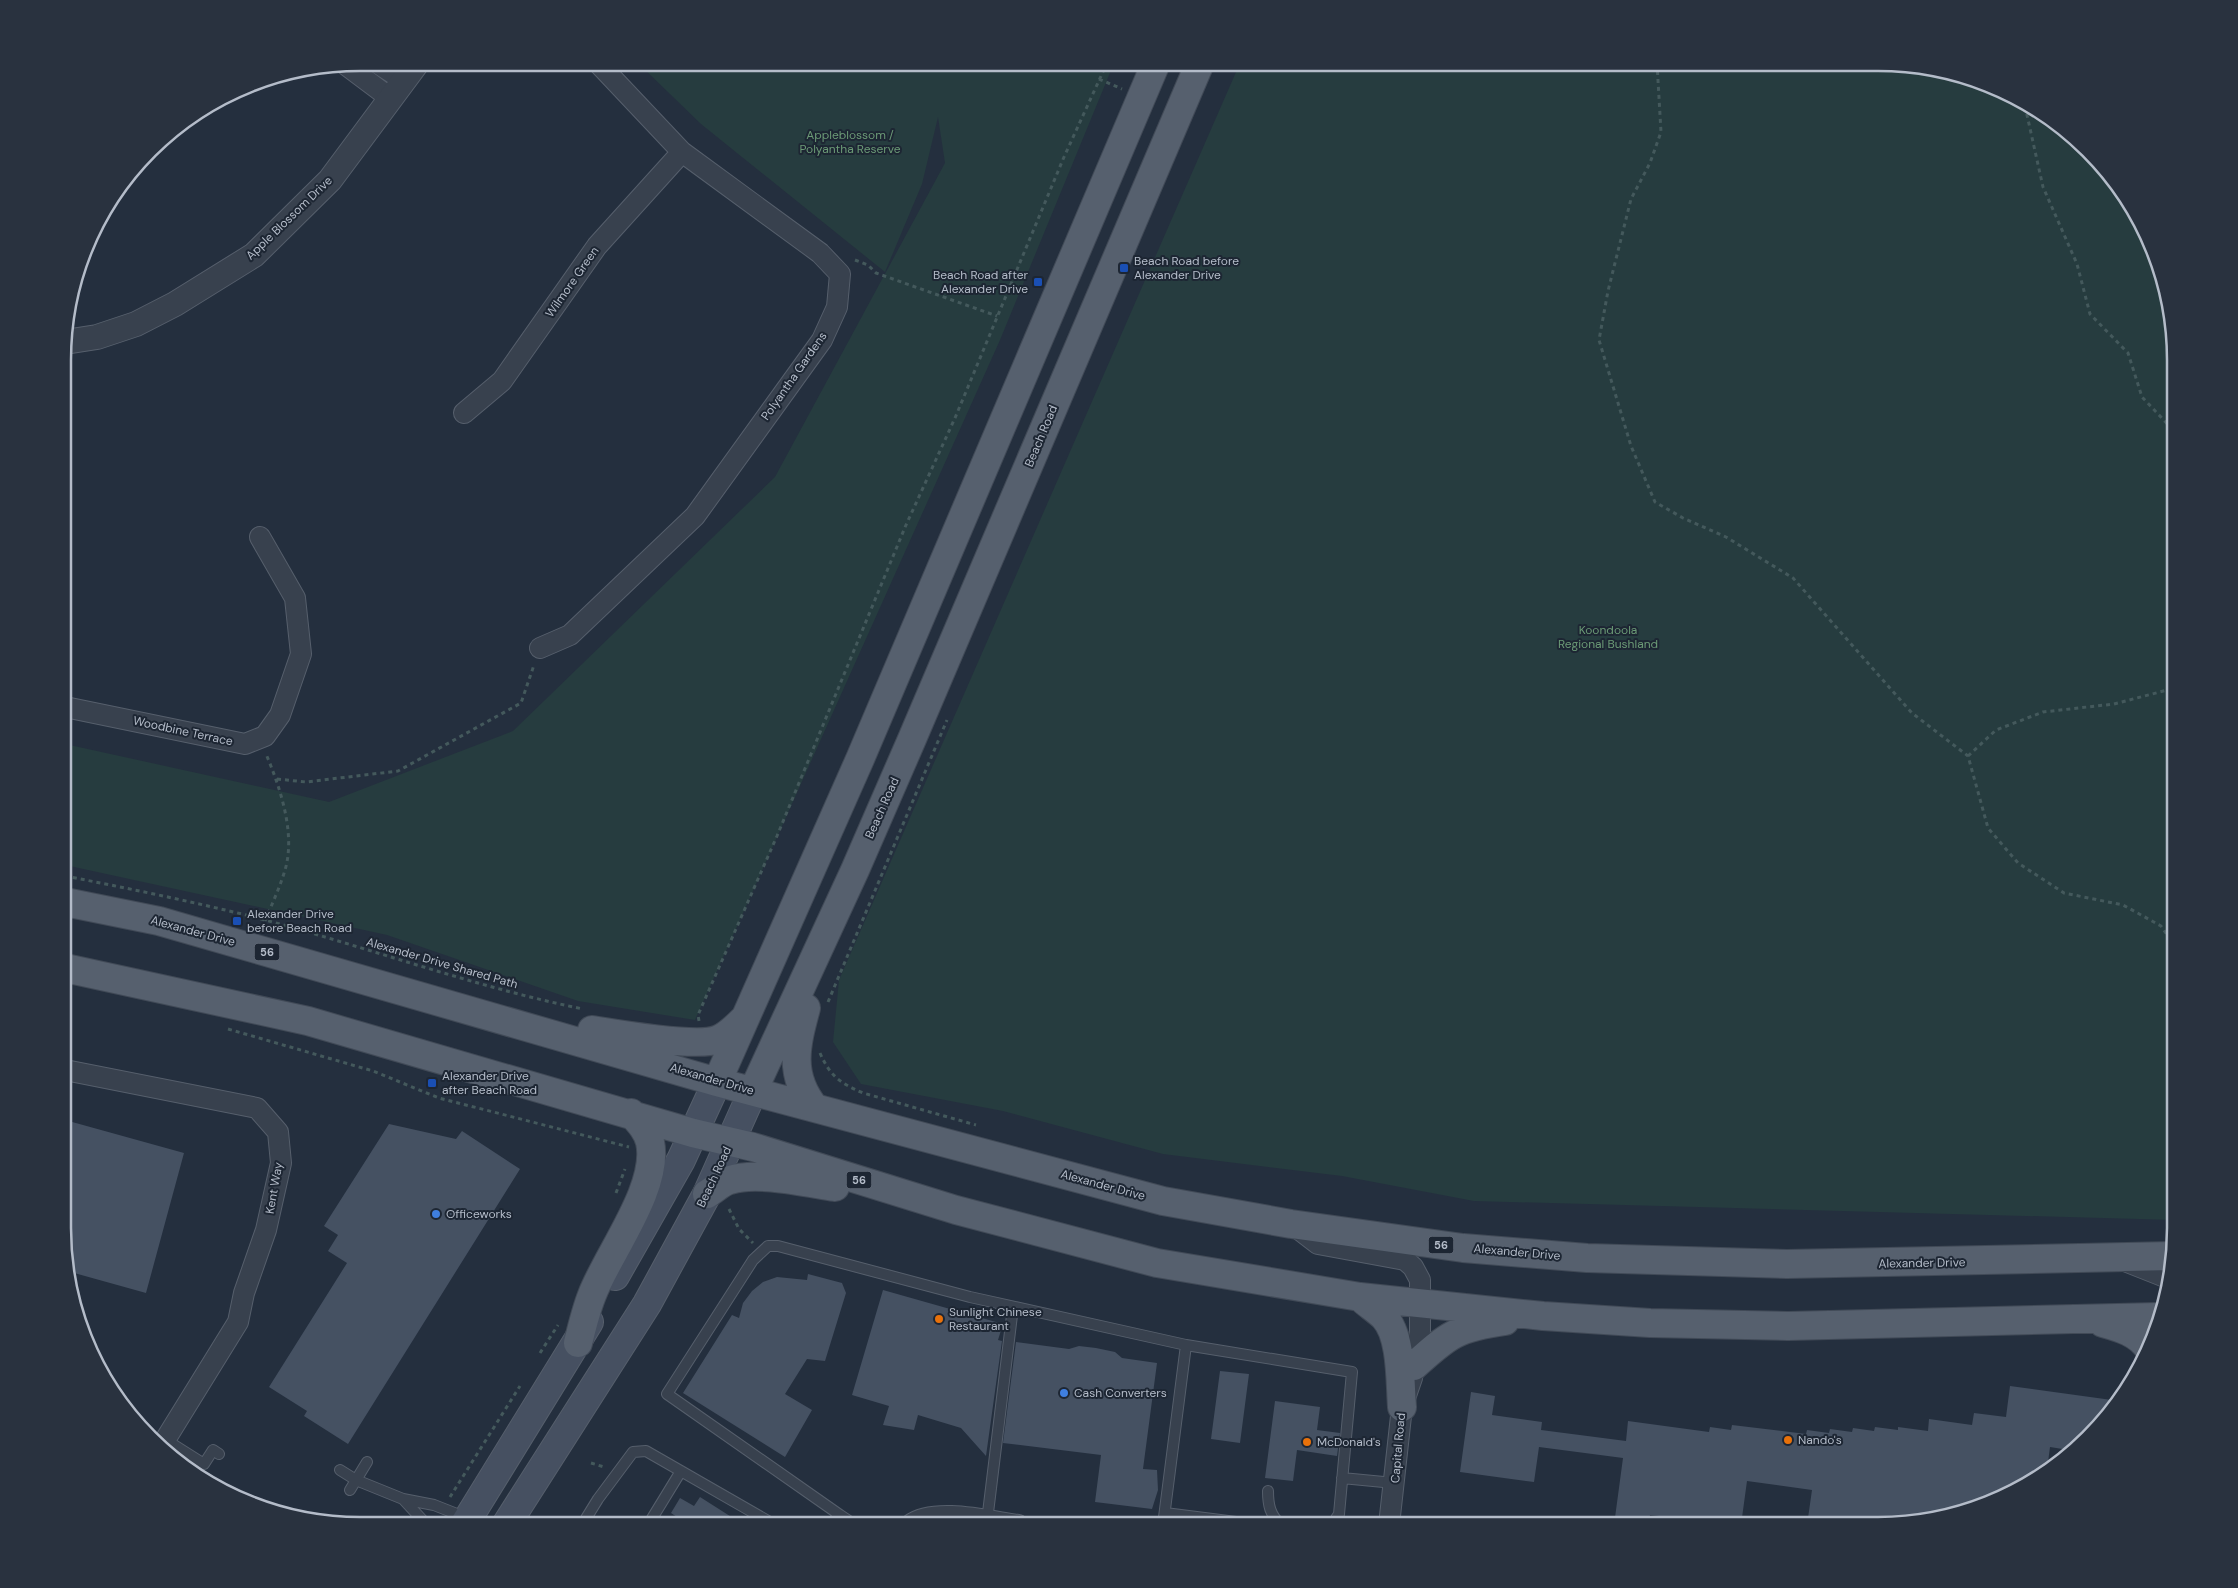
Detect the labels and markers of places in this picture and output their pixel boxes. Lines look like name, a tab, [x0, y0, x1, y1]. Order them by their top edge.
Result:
place label: Beach Road before Alexander Drive	[1134, 253, 1239, 283]
marker: Beach Road before Alexander Drive	[1118, 262, 1130, 274]
place label: Beach Road after Alexander Drive	[933, 267, 1029, 297]
marker: Beach Road after Alexander Drive	[1032, 276, 1044, 288]
place label: Alexander Drive before Beach Road	[247, 906, 352, 936]
marker: Alexander Drive before Beach Road	[231, 915, 243, 927]
place label: Alexander Drive after Beach Road	[442, 1068, 537, 1098]
marker: Alexander Drive after Beach Road	[426, 1077, 438, 1089]
place label: Officeworks	[446, 1206, 512, 1222]
marker: Officeworks	[430, 1208, 442, 1220]
place label: Sunlight Chinese Restaurant	[949, 1304, 1042, 1334]
marker: Sunlight Chinese Restaurant	[933, 1313, 945, 1325]
place label: Cash Converters	[1074, 1385, 1167, 1401]
marker: Cash Converters	[1058, 1387, 1070, 1399]
place label: Nando's	[1798, 1432, 1842, 1448]
place label: McDonald's	[1317, 1434, 1381, 1450]
marker: Nando's	[1782, 1434, 1794, 1446]
marker: McDonald's	[1301, 1436, 1313, 1448]

